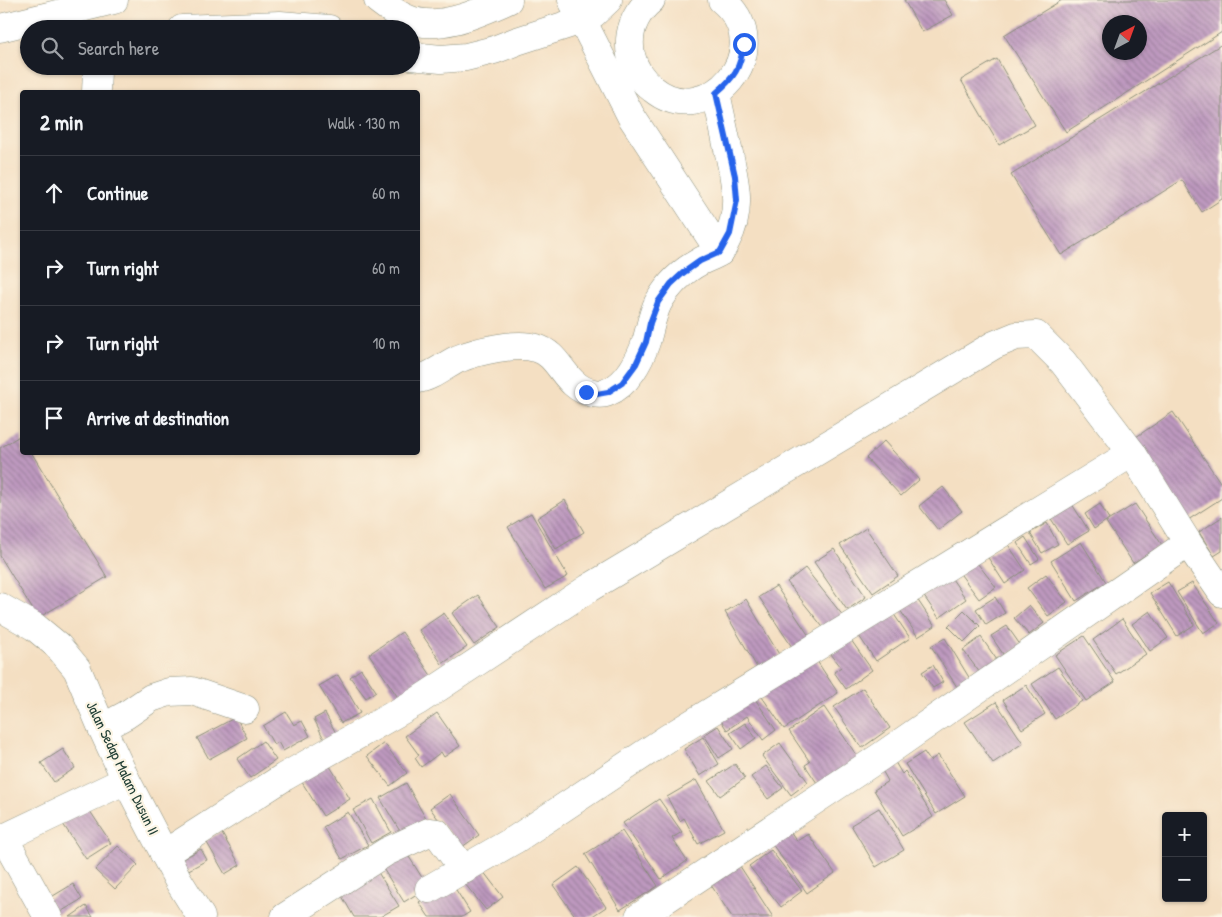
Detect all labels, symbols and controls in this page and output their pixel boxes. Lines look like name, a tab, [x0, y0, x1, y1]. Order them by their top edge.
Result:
north arrow	[1102, 15, 1147, 60]
search box	[20, 20, 420, 75]
route start	[733, 33, 756, 56]
icon: search	[38, 34, 66, 62]
text: Search here	[78, 35, 159, 61]
text: 2 min	[40, 108, 83, 137]
text: Walk · 130 m	[328, 112, 400, 134]
icon: ahead	[40, 179, 68, 207]
text: Continue	[87, 180, 148, 206]
text: 60 m	[372, 182, 400, 204]
icon: right	[40, 254, 68, 282]
text: Turn right	[87, 255, 158, 281]
text: 60 m	[372, 257, 400, 279]
icon: right	[40, 329, 68, 357]
text: Turn right	[87, 330, 158, 356]
text: 10 m	[372, 332, 400, 354]
route end	[575, 381, 598, 404]
icon: arrive	[40, 404, 68, 432]
text: Arrive at destination	[87, 405, 229, 431]
street label: Jalan Sedap Malam Dusun II	[81, 698, 165, 838]
map controls	[1162, 812, 1207, 902]
button: +	[1162, 812, 1207, 857]
button: −	[1162, 857, 1207, 902]

